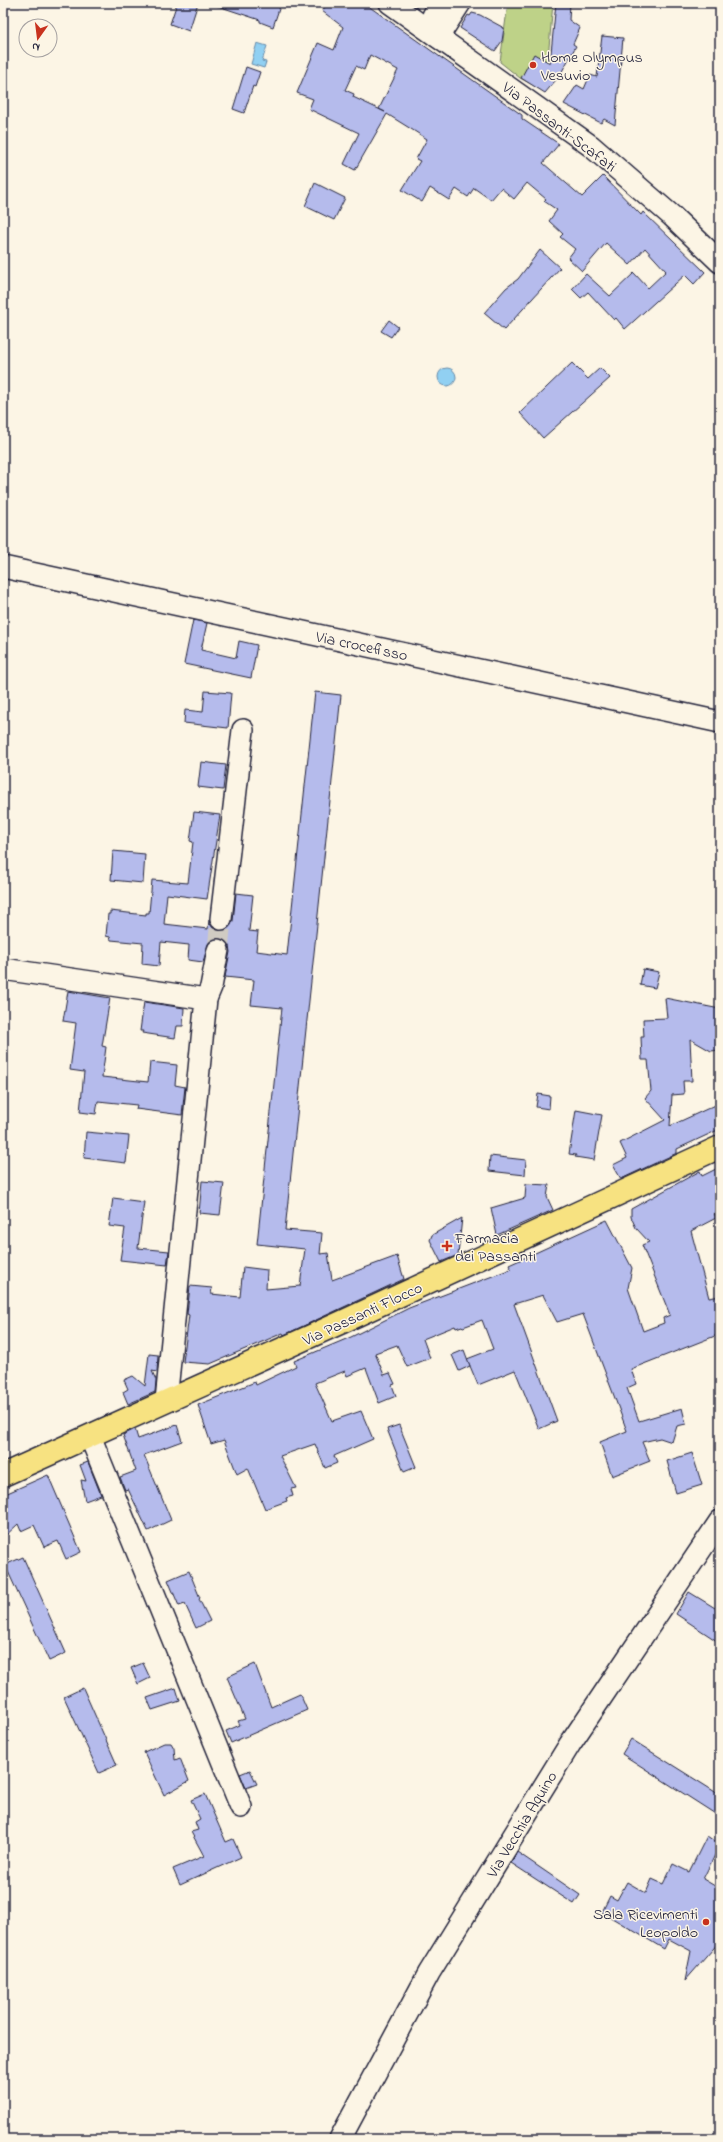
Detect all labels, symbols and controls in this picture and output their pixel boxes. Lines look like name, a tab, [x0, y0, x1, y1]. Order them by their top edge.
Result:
north arrow	[18, 18, 58, 58]
text: N	[30, 38, 41, 55]
place label: Home Olympus Vesuvio	[540, 46, 643, 88]
marker: Home Olympus Vesuvio	[528, 60, 538, 70]
street label: Via Passanti-Scafati	[496, 76, 621, 179]
street label: Via crocefisso	[312, 625, 410, 668]
place label: Farmacia dei Passanti	[454, 1227, 536, 1269]
marker: Farmacia dei Passanti	[442, 1241, 452, 1251]
street label: Via Passanti Flocco	[298, 1277, 427, 1354]
street label: Via Vecchia Aquino	[481, 1767, 564, 1884]
place label: Sala Ricevimenti Leopoldo	[593, 1903, 698, 1945]
marker: Sala Ricevimenti Leopoldo	[701, 1917, 711, 1927]

